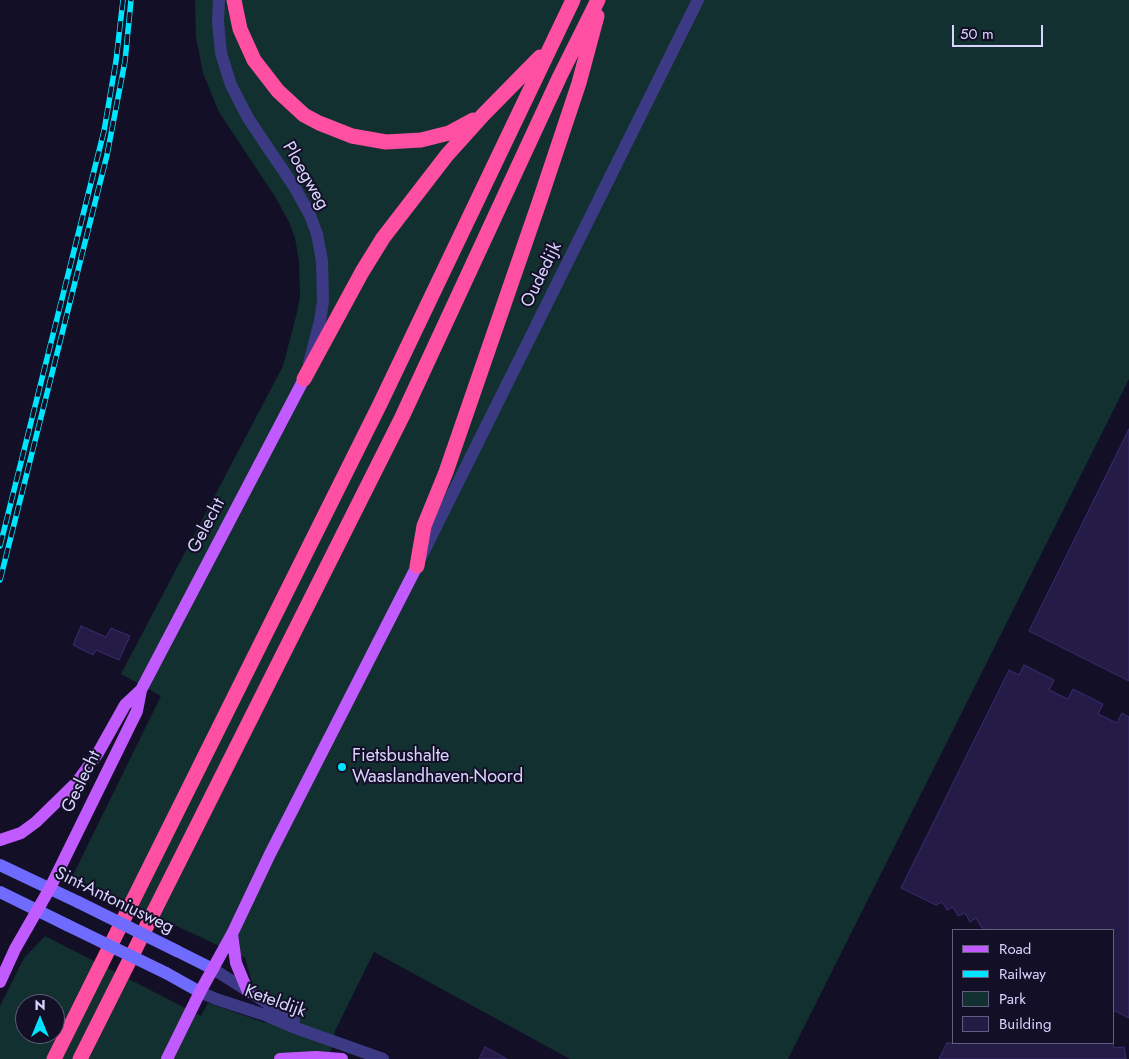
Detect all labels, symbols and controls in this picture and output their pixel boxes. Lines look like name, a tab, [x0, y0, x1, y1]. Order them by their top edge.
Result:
scale bar	[954, 15, 1045, 47]
text: 50 m	[960, 23, 994, 45]
street label: Ploegweg	[277, 138, 333, 214]
street label: Oudedijk	[517, 239, 567, 311]
street label: Gelecht	[184, 495, 230, 557]
place label: Fietsbushalte Waaslandhaven-Noord	[352, 746, 523, 789]
street label: Geslecht	[58, 747, 106, 817]
marker: Fietsbushalte Waaslandhaven-Noord	[336, 761, 348, 773]
street label: Sint-Antoniusweg	[51, 863, 177, 939]
legend	[952, 929, 1114, 1044]
text: Road	[999, 938, 1031, 960]
text: Railway	[999, 963, 1046, 985]
street label: Keteldijk	[241, 981, 309, 1023]
text: Park	[999, 988, 1026, 1010]
north arrow	[15, 994, 65, 1044]
text: N	[34, 995, 46, 1015]
text: Building	[999, 1013, 1051, 1035]

